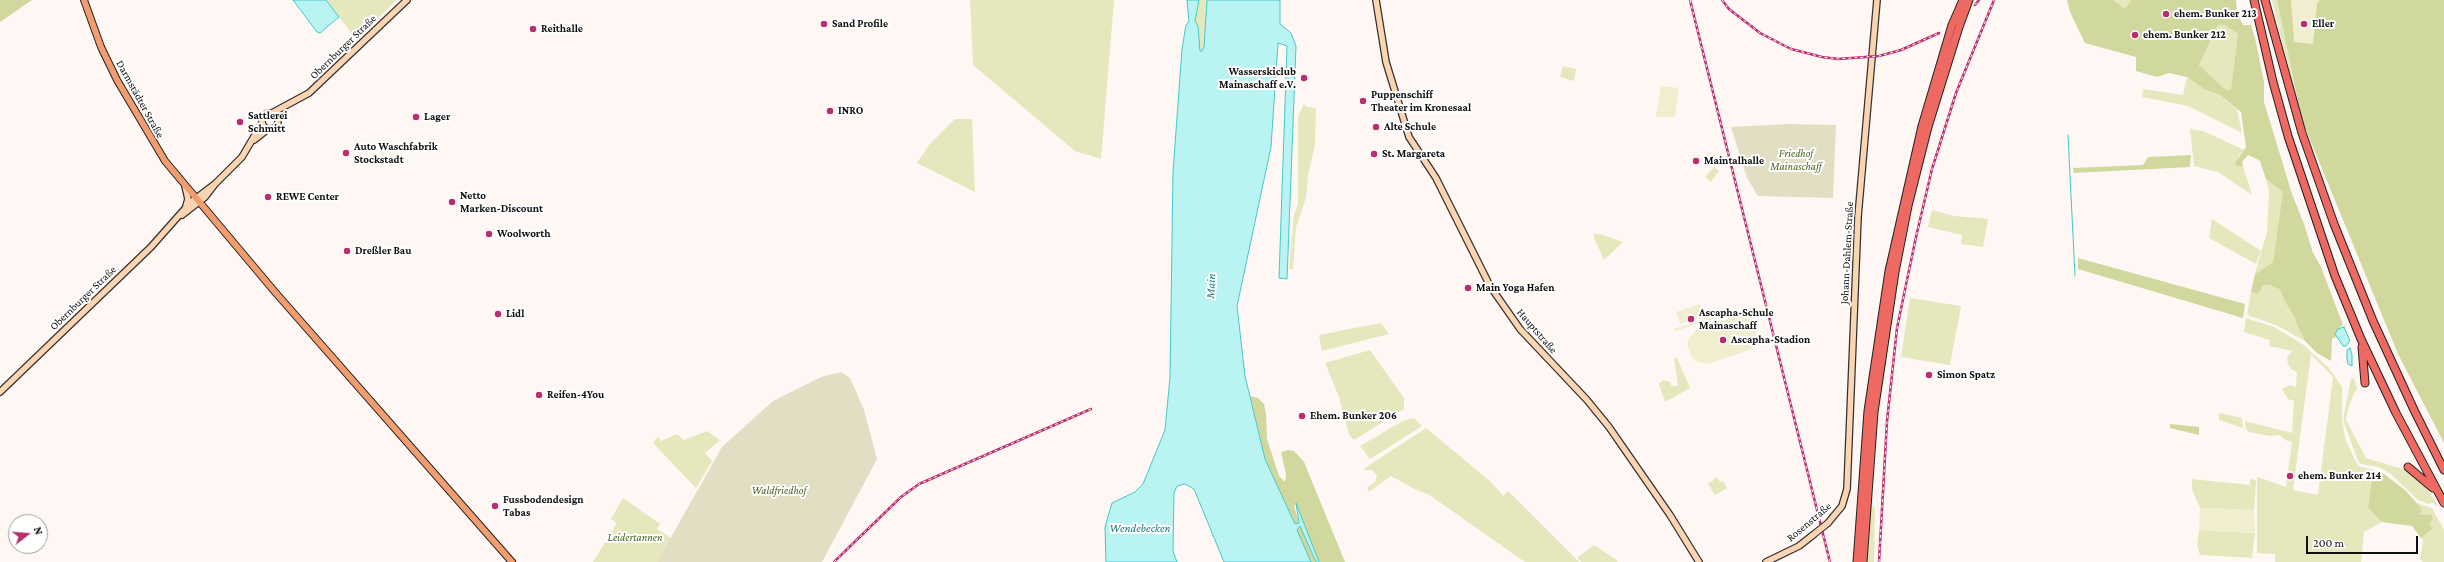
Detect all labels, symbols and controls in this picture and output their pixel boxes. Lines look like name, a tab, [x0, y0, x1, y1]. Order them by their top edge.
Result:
place label: ehem. Bunker 213	[2174, 7, 2257, 21]
marker: ehem. Bunker 213	[2161, 9, 2171, 19]
street label: Obernburger Straße	[307, 12, 379, 82]
place label: Sand Profile	[832, 17, 888, 31]
place label: Eller	[2312, 17, 2334, 31]
marker: Sand Profile	[819, 19, 829, 29]
marker: Eller	[2299, 19, 2309, 29]
place label: Reithalle	[541, 22, 583, 36]
marker: Reithalle	[528, 24, 538, 34]
place label: ehem. Bunker 212	[2143, 28, 2226, 42]
marker: ehem. Bunker 212	[2130, 30, 2140, 40]
street label: Darmstädter Straße	[113, 58, 167, 140]
place label: Wasserskiclub Mainaschaff e.V.	[1219, 65, 1296, 91]
marker: Wasserskiclub Mainaschaff e.V.	[1299, 73, 1309, 83]
place label: Puppenschiff Theater im Kronesaal	[1371, 88, 1471, 114]
marker: Puppenschiff Theater im Kronesaal	[1358, 96, 1368, 106]
place label: INRO	[838, 104, 863, 118]
marker: INRO	[825, 106, 835, 116]
place label: Sattlerei Schmitt	[248, 109, 288, 135]
place label: Lager	[424, 110, 450, 124]
marker: Lager	[411, 112, 421, 122]
marker: Sattlerei Schmitt	[235, 117, 245, 127]
place label: Alte Schule	[1384, 120, 1436, 134]
marker: Alte Schule	[1371, 122, 1381, 132]
place label: Auto Waschfabrik Stockstadt	[354, 140, 438, 166]
place label: St. Margareta	[1382, 147, 1445, 161]
park label: Friedhof Mainaschaff	[1770, 147, 1822, 173]
marker: Auto Waschfabrik Stockstadt	[341, 148, 351, 158]
marker: St. Margareta	[1369, 149, 1379, 159]
place label: Maintalhalle	[1704, 154, 1764, 168]
marker: Maintalhalle	[1691, 156, 1701, 166]
place label: Netto Marken-Discount	[460, 189, 543, 215]
place label: REWE Center	[276, 190, 339, 204]
marker: REWE Center	[263, 192, 273, 202]
marker: Netto Marken-Discount	[447, 197, 457, 207]
street label: Johann-Dahlem-Straße	[1838, 201, 1856, 305]
place label: Woolworth	[497, 227, 551, 241]
marker: Woolworth	[484, 229, 494, 239]
place label: Dreßler Bau	[355, 244, 411, 258]
marker: Dreßler Bau	[342, 246, 352, 256]
street label: Obernburger Straße	[47, 263, 119, 333]
water label: Main	[1203, 273, 1219, 299]
place label: Main Yoga Hafen	[1476, 281, 1555, 295]
marker: Main Yoga Hafen	[1463, 283, 1473, 293]
street label: Hauptstraße	[1514, 306, 1560, 356]
place label: Ascapha-Schule Mainaschaff	[1699, 306, 1774, 332]
place label: Lidl	[506, 307, 524, 321]
marker: Lidl	[493, 309, 503, 319]
marker: Ascapha-Schule Mainaschaff	[1686, 314, 1696, 324]
place label: Ascapha-Stadion	[1731, 333, 1810, 347]
marker: Ascapha-Stadion	[1718, 335, 1728, 345]
place label: Simon Spatz	[1937, 368, 1995, 382]
marker: Simon Spatz	[1924, 370, 1934, 380]
place label: Reifen-4You	[547, 388, 604, 402]
marker: Reifen-4You	[534, 390, 544, 400]
place label: Ehem. Bunker 206	[1310, 409, 1397, 423]
marker: Ehem. Bunker 206	[1297, 411, 1307, 421]
place label: ehem. Bunker 214	[2298, 469, 2381, 483]
marker: ehem. Bunker 214	[2285, 471, 2295, 481]
park label: Waldfriedhof	[752, 484, 806, 498]
place label: Fussbodendesign Tabas	[503, 493, 584, 519]
street label: Rosenstraße	[1784, 500, 1834, 544]
marker: Fussbodendesign Tabas	[490, 501, 500, 511]
north arrow	[8, 514, 48, 554]
water label: Wendebecken	[1109, 521, 1171, 535]
text: N	[32, 525, 45, 536]
scale bar	[2308, 528, 2420, 554]
park label: Leidertannen	[607, 531, 663, 545]
text: 200 m	[2313, 536, 2344, 550]

